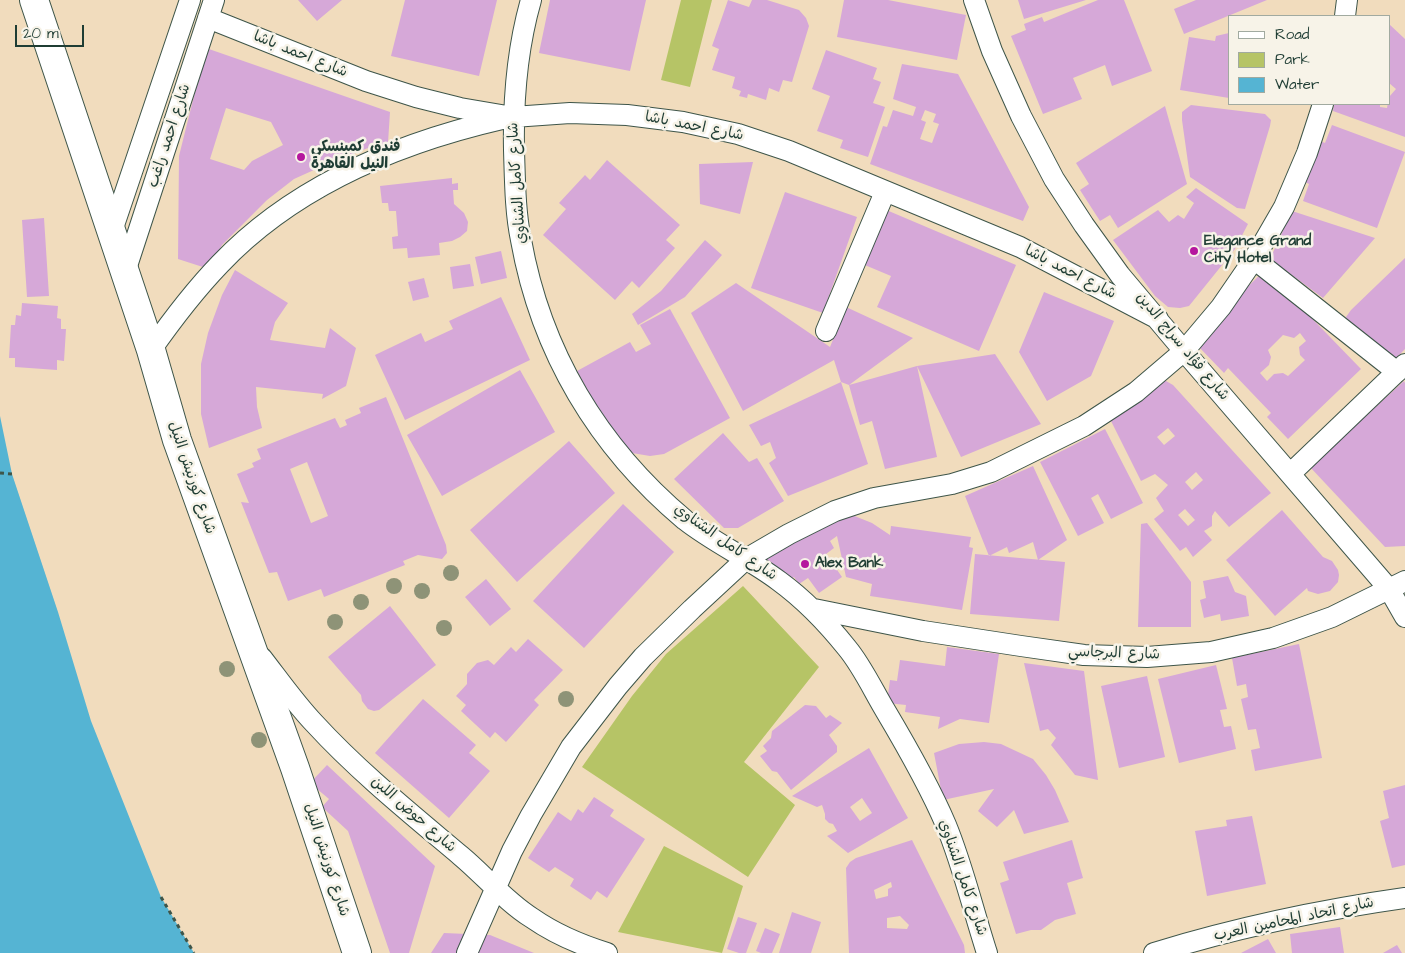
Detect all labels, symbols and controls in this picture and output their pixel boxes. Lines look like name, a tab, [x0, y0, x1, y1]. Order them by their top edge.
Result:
scale bar	[18, 15, 86, 47]
legend	[1228, 15, 1390, 105]
text: 20 m	[23, 23, 59, 44]
text: Road	[1275, 24, 1309, 45]
street label: شارع احمد باشا	[250, 28, 350, 82]
text: Park	[1275, 49, 1310, 70]
text: Water	[1275, 74, 1319, 95]
street label: شارع احمد راغب	[145, 82, 195, 190]
street label: شارع احمد باشا	[643, 109, 745, 145]
street label: شارع كامل الشناوي	[505, 122, 531, 244]
place label: فندق كمبنسكي النيل القاهرة	[311, 139, 400, 174]
marker: فندق كمبنسكي النيل القاهرة	[295, 151, 307, 163]
place label: Elegance Grand City Hotel	[1204, 233, 1311, 268]
street label: شارع احمد باشا	[1021, 242, 1119, 304]
marker: Elegance Grand City Hotel	[1188, 245, 1200, 257]
street label: شارع فؤاد سراج الدين	[1132, 289, 1232, 405]
street label: شارع كورنيش النيل	[163, 419, 219, 537]
street label: شارع كامل الشناوي	[670, 501, 780, 585]
place label: Alex Bank	[815, 555, 883, 573]
marker: Alex Bank	[799, 558, 811, 570]
street label: شارع البرجاسي	[1068, 643, 1160, 665]
street label: شارع حوض اللبن	[367, 773, 459, 857]
street label: شارع كورنيش النيل	[299, 801, 353, 919]
street label: شارع كامل الشناوي	[934, 818, 990, 938]
street label: شارع اتحاد المحامين العرب	[1212, 894, 1376, 946]

